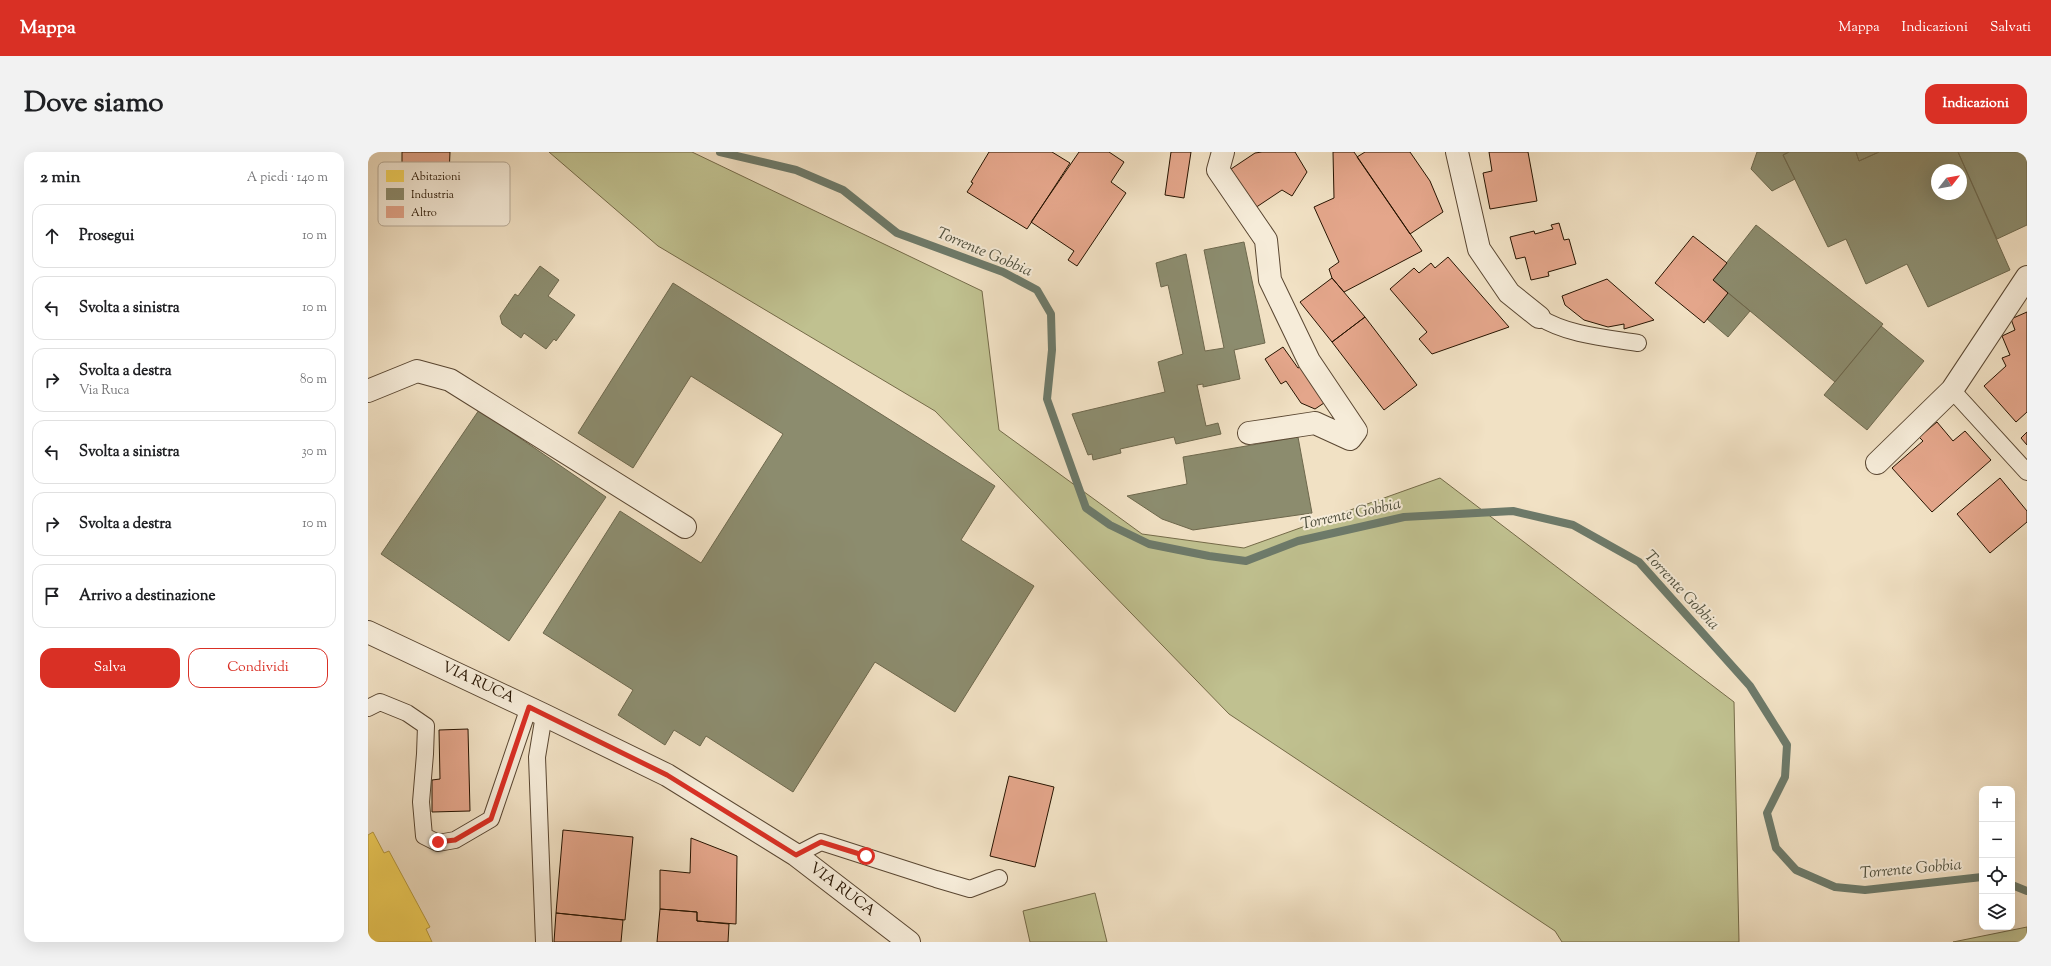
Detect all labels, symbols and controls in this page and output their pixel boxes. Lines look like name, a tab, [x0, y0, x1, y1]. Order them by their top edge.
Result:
text: Mappa	[20, 15, 76, 42]
text: Mappa	[1839, 18, 1880, 38]
text: Indicazioni	[1902, 18, 1968, 38]
text: Salvati	[1990, 18, 2031, 38]
text: Dove siamo	[24, 84, 164, 124]
button: Indicazioni	[1925, 84, 2027, 124]
legend	[378, 162, 510, 226]
north arrow	[1931, 164, 1967, 200]
text: 2 min	[40, 166, 81, 190]
text: A piedi · 140 m	[247, 169, 328, 187]
text: Abitazioni	[411, 169, 461, 185]
text: Industria	[411, 187, 454, 203]
text: Altro	[411, 205, 437, 221]
water label: Torrente Gobbia	[933, 223, 1035, 283]
icon: ahead	[41, 225, 63, 247]
text: Prosegui	[79, 226, 134, 247]
text: 10 m	[302, 227, 327, 245]
icon: left	[41, 297, 63, 319]
text: Svolta a sinistra	[79, 298, 180, 319]
text: 10 m	[302, 299, 327, 317]
text: Svolta a destra	[79, 361, 172, 382]
icon: right	[41, 369, 63, 391]
text: 80 m	[300, 371, 327, 389]
text: Via Ruca	[79, 382, 130, 400]
icon: left	[41, 441, 63, 463]
text: Svolta a sinistra	[79, 442, 180, 463]
text: 30 m	[301, 443, 327, 461]
water label: Torrente Gobbia	[1299, 493, 1403, 537]
icon: right	[41, 513, 63, 535]
text: Svolta a destra	[79, 514, 172, 535]
text: 10 m	[302, 515, 327, 533]
water label: Torrente Gobbia	[1638, 546, 1724, 636]
icon: arrive	[41, 585, 63, 607]
text: Arrivo a destinazione	[79, 586, 215, 607]
button: Salva	[40, 648, 180, 688]
button: Condividi	[188, 648, 328, 688]
street label: VIA RUCA	[438, 657, 518, 709]
map controls	[1979, 786, 2015, 930]
button: +	[1979, 786, 2015, 822]
button: −	[1979, 822, 2015, 858]
route end	[429, 833, 447, 851]
route start	[857, 847, 875, 865]
water label: Torrente Gobbia	[1859, 854, 1963, 886]
street label: VIA RUCA	[804, 858, 880, 922]
button: locate	[1979, 858, 2015, 894]
button: layers	[1979, 894, 2015, 930]

